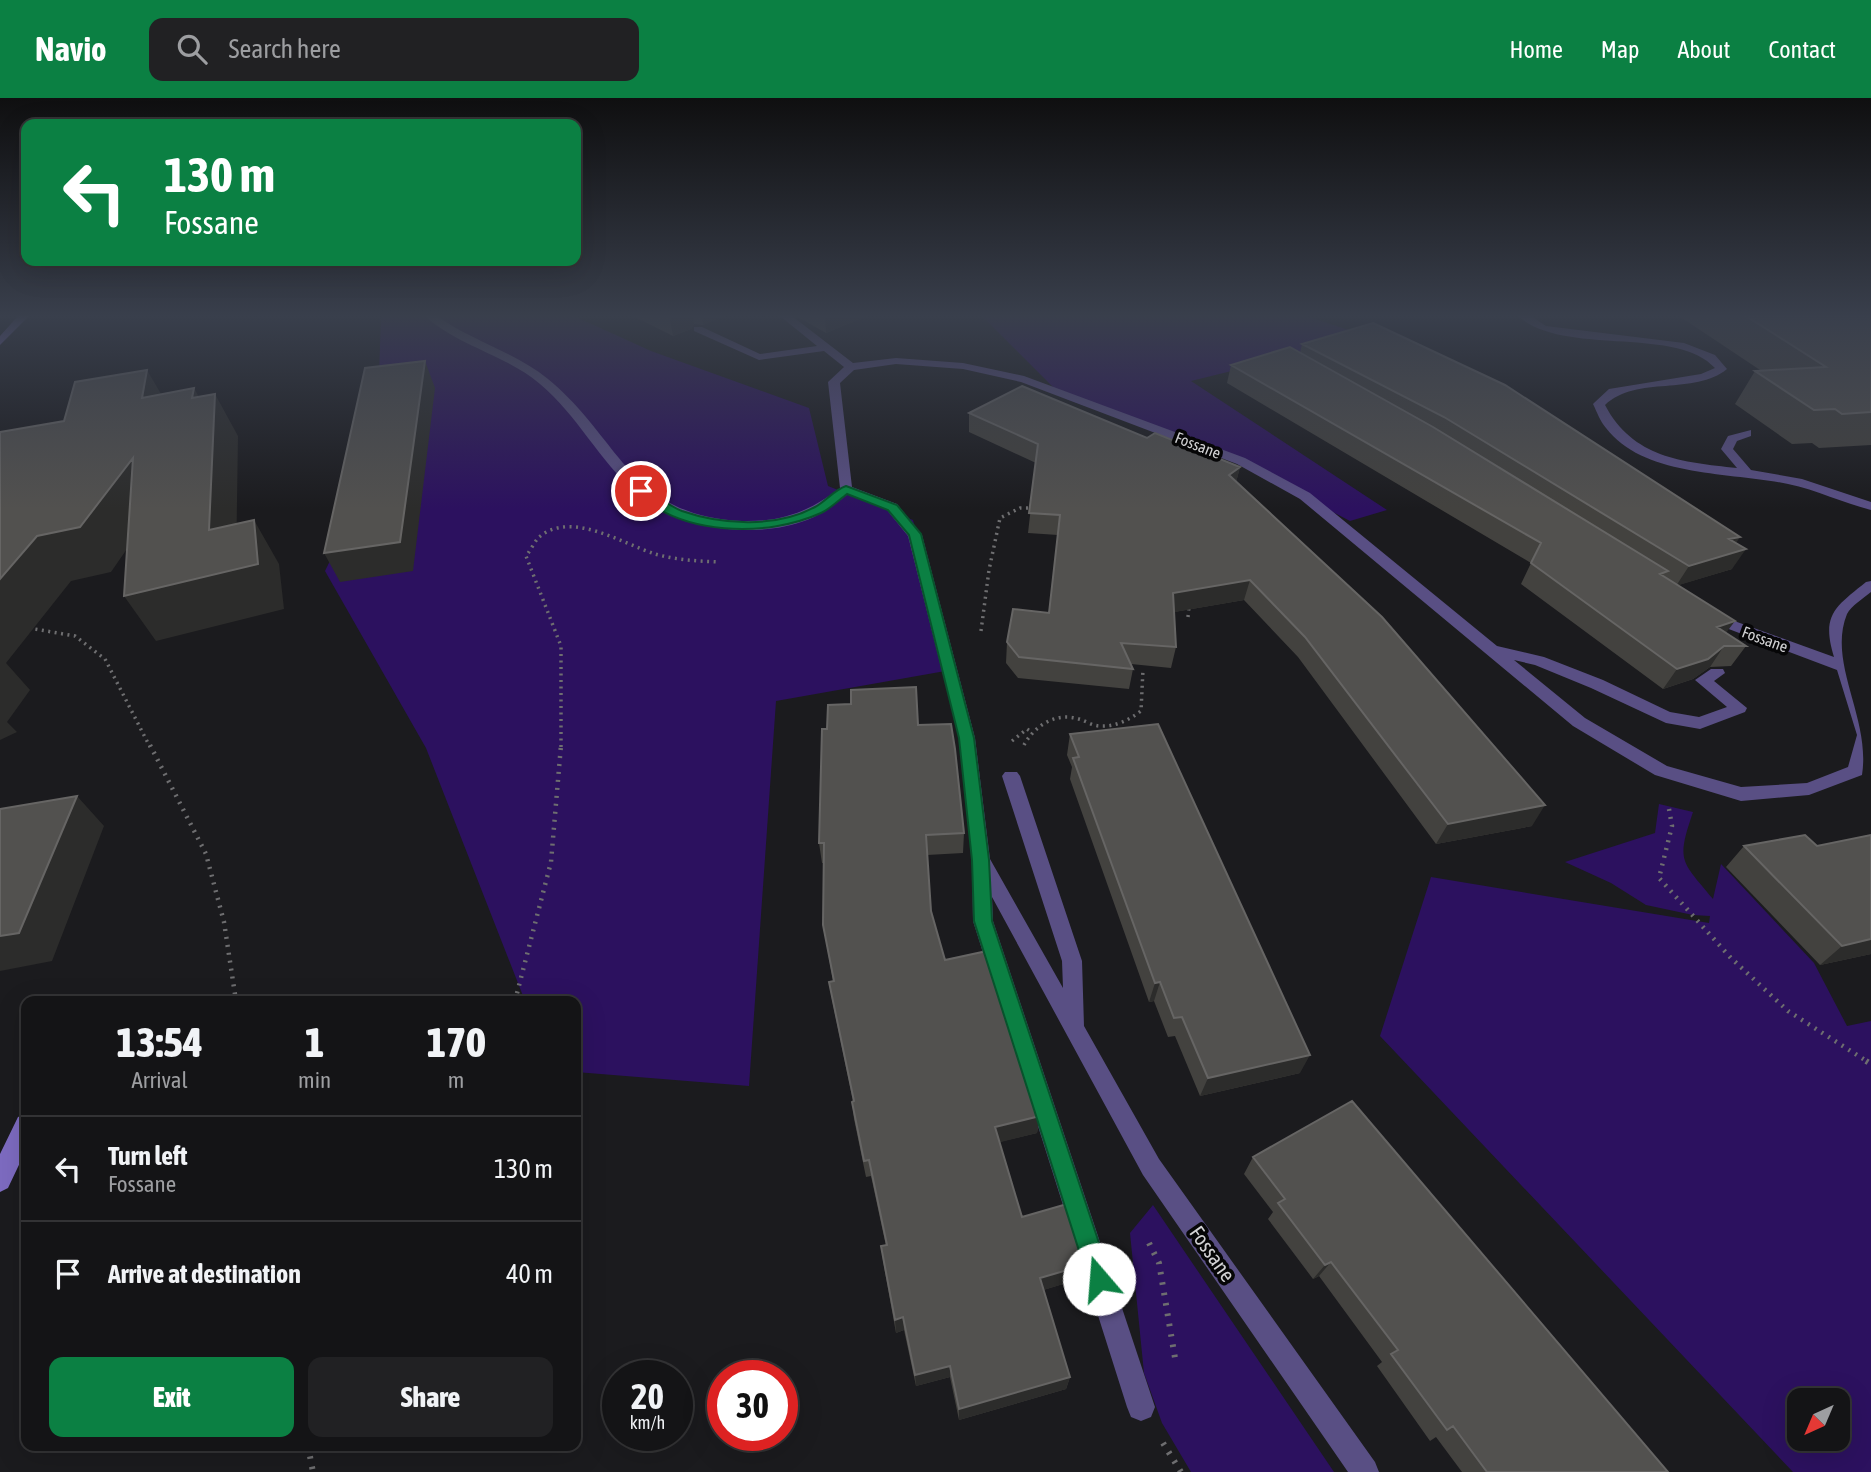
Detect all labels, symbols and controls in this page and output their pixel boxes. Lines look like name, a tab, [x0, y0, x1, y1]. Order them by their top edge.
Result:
search box	[149, 18, 639, 81]
text: Navio	[35, 30, 107, 68]
icon: search	[173, 30, 211, 68]
text: Search here	[229, 34, 341, 64]
text: Home	[1509, 36, 1563, 63]
text: Map	[1601, 36, 1639, 63]
text: About	[1677, 36, 1730, 63]
text: Contact	[1768, 36, 1836, 63]
text: 130 m	[164, 146, 275, 202]
icon: left	[49, 147, 140, 238]
text: Fossane	[164, 204, 259, 241]
street label: Fossane	[1173, 428, 1223, 462]
pin	[611, 461, 671, 521]
icon: arrive	[622, 472, 660, 510]
street label: Fossane	[1740, 622, 1790, 656]
text: 13:54	[116, 1018, 203, 1066]
text: 1	[305, 1018, 324, 1066]
text: 170	[426, 1018, 486, 1066]
text: Arrival	[131, 1067, 188, 1093]
text: min	[298, 1067, 331, 1093]
text: m	[448, 1067, 464, 1093]
text: Turn left	[108, 1141, 188, 1171]
icon: left	[49, 1150, 87, 1188]
text: 130 m	[494, 1154, 553, 1184]
text: Fossane	[108, 1171, 176, 1197]
street label: Fossane	[1185, 1221, 1240, 1286]
position arrow	[1062, 1242, 1136, 1316]
icon: arrive	[49, 1255, 87, 1293]
text: Arrive at destination	[108, 1259, 301, 1289]
text: 40 m	[506, 1259, 553, 1289]
button: Exit	[49, 1357, 294, 1437]
button: Share	[308, 1357, 553, 1437]
speed limit sign: 30	[707, 1360, 798, 1451]
text: 20	[631, 1376, 664, 1416]
north arrow	[1787, 1388, 1850, 1451]
map controls	[1787, 1388, 1850, 1451]
text: km/h	[630, 1412, 665, 1433]

